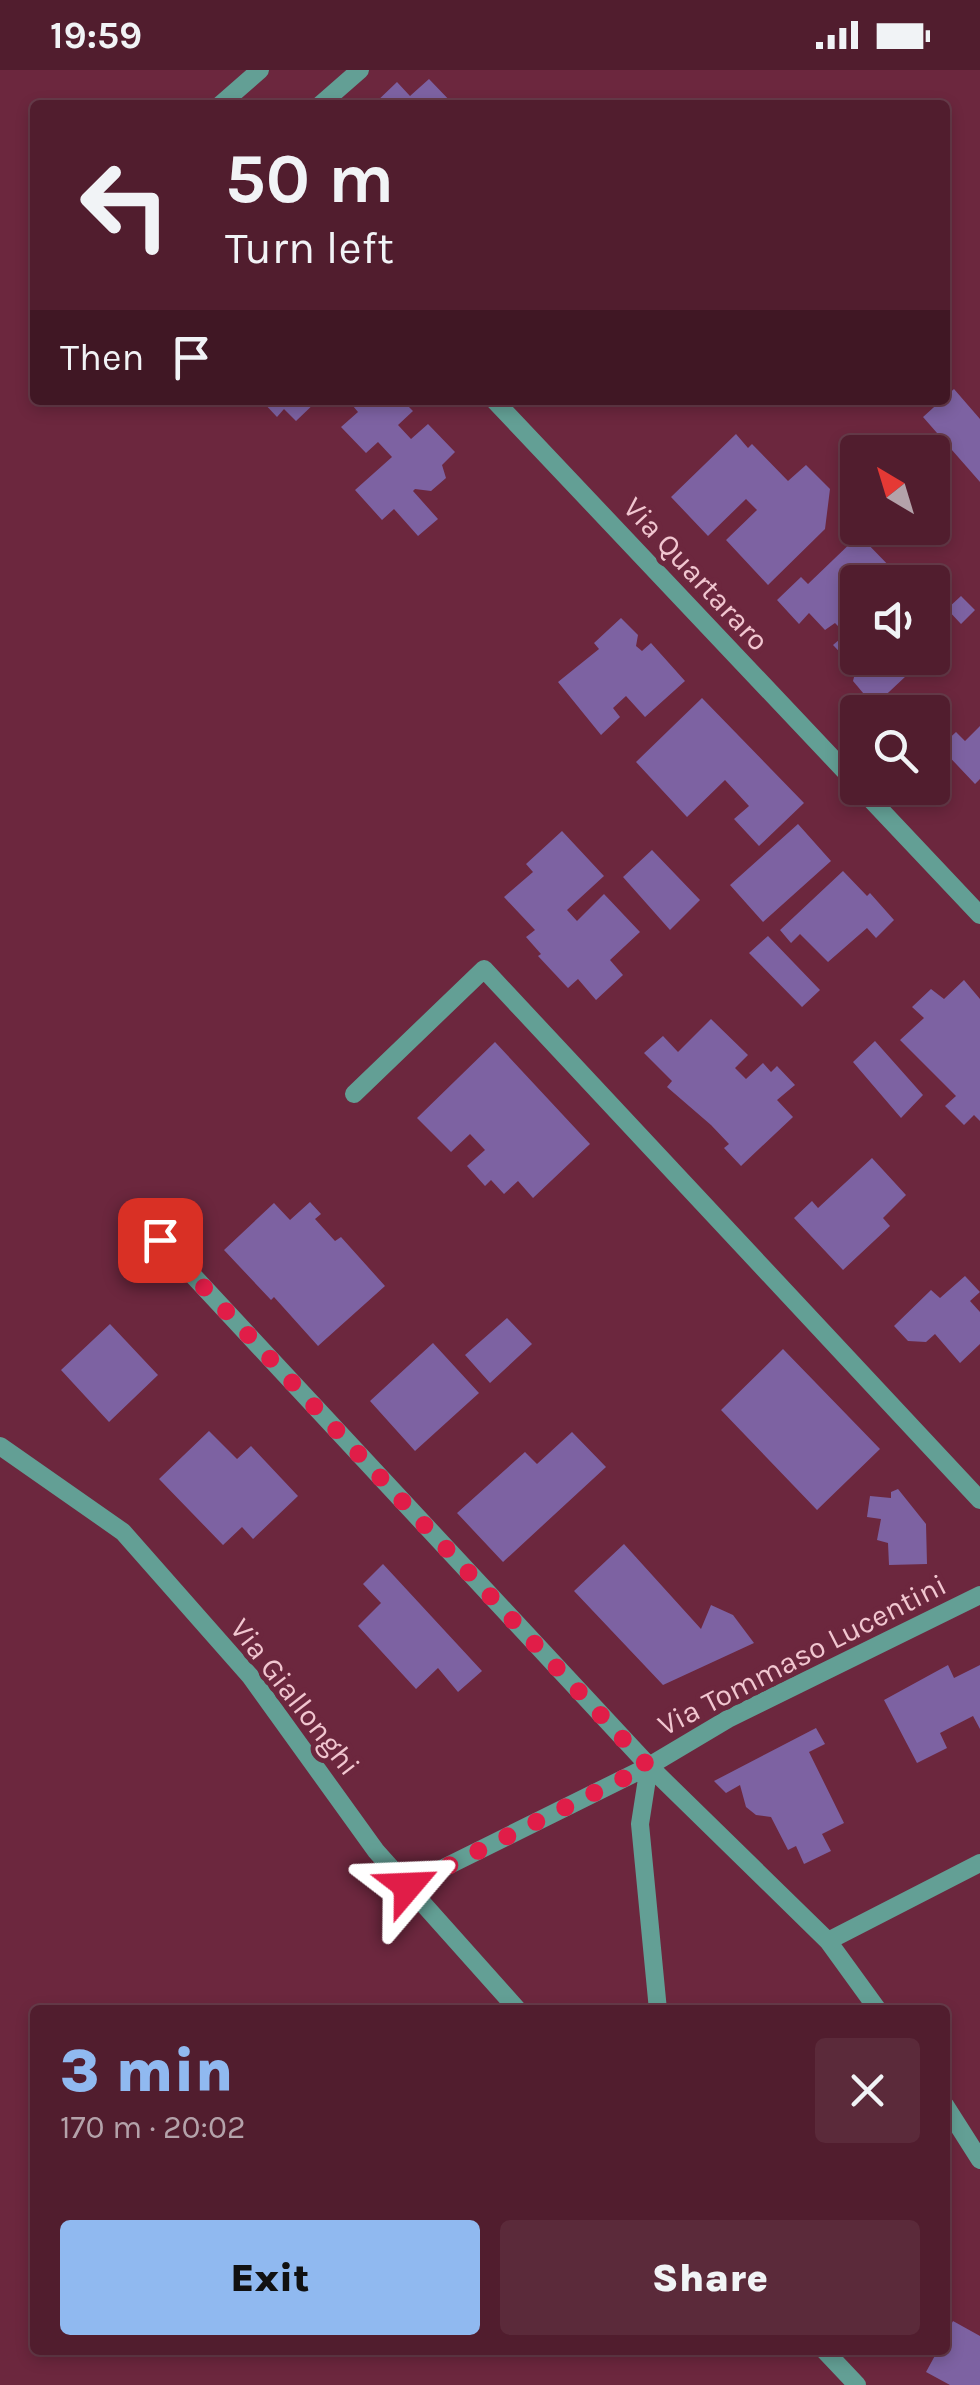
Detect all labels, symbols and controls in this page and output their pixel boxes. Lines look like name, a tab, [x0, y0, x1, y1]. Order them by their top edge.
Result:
text: 19:59	[50, 13, 142, 58]
text: 50 m	[225, 138, 394, 220]
icon: left	[60, 140, 190, 270]
text: Turn left	[225, 222, 394, 274]
icon: arrive	[164, 330, 219, 385]
text: Then	[60, 335, 144, 380]
north arrow	[840, 435, 950, 545]
map controls	[840, 435, 950, 805]
street label: Via Quartararo	[616, 490, 776, 658]
button: sound	[840, 565, 950, 675]
button: search	[840, 695, 950, 805]
pin	[118, 1198, 203, 1283]
icon: arrive	[133, 1213, 188, 1268]
street label: Via Tommaso Lucentini	[652, 1567, 952, 1743]
street label: Via Giallonghi	[222, 1611, 368, 1783]
position arrow	[356, 1834, 460, 1938]
text: 3 min	[60, 2036, 233, 2106]
button: close	[815, 2038, 920, 2143]
text: 170 m · 20:02	[60, 2109, 246, 2146]
button: Exit	[60, 2220, 480, 2335]
button: Share	[500, 2220, 920, 2335]

